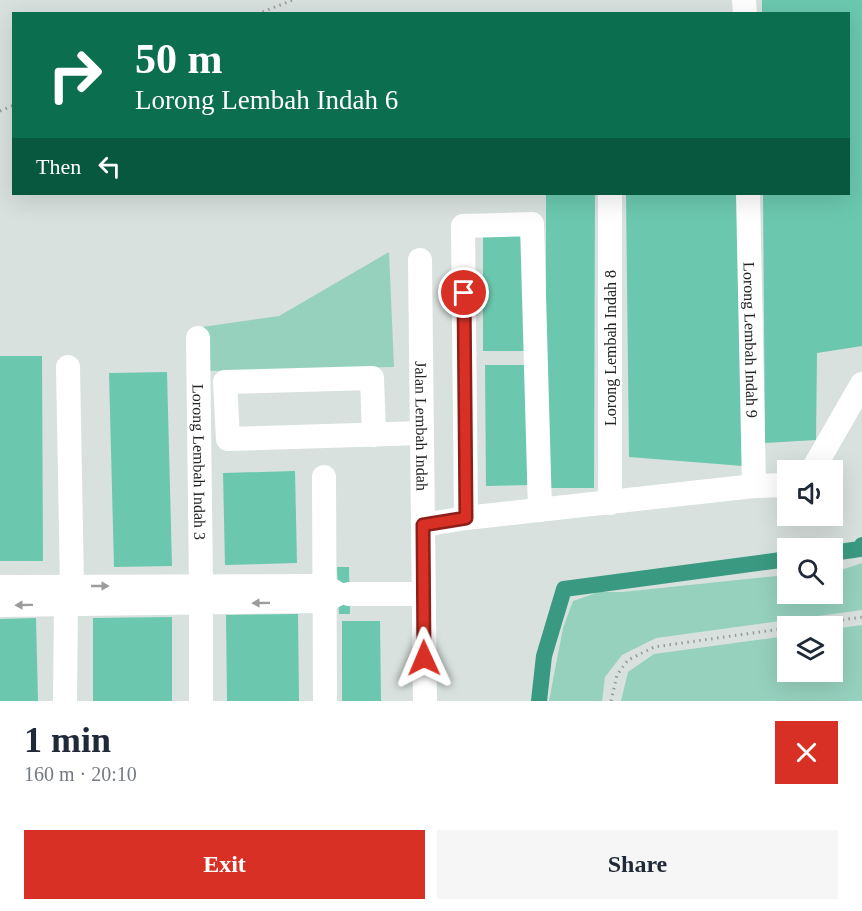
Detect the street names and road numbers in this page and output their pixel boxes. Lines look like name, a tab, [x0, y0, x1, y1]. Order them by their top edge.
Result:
street label: Lorong Lembah Indah 9	[741, 262, 761, 418]
street label: Lorong Lembah Indah 8	[602, 270, 620, 426]
street label: Jalan Lembah Indah	[413, 361, 431, 491]
street label: Lorong Lembah Indah 3	[190, 384, 209, 540]

